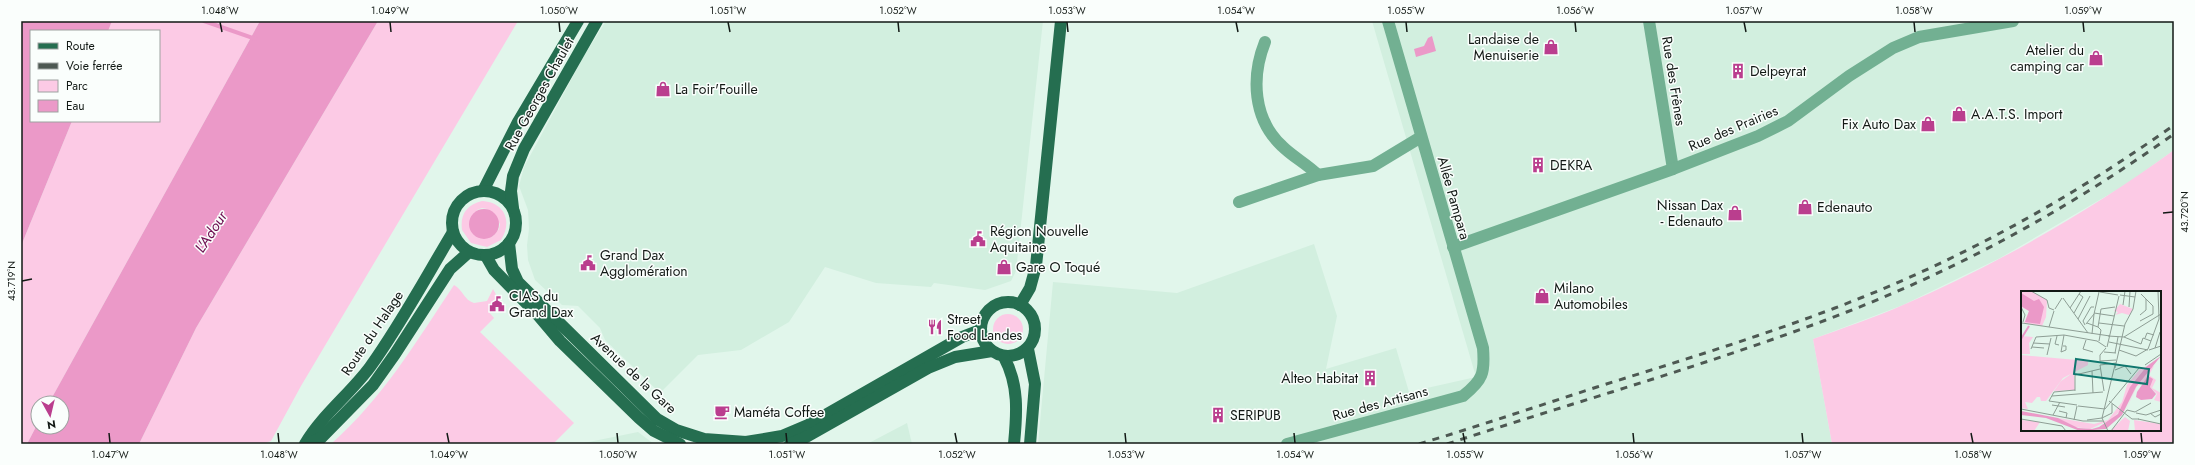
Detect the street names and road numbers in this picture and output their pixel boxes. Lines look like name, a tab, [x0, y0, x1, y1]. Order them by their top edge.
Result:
street label: Rue Georges Chaulet	[500, 33, 579, 154]
street label: Rue des Frênes	[1657, 35, 1691, 128]
street label: Rue des Prairies	[1685, 100, 1781, 156]
street label: Allée Pampara	[1433, 154, 1475, 242]
street label: Route du Halage	[336, 286, 408, 380]
street label: Avenue de la Gare	[587, 328, 681, 418]
street label: Rue des Artisans	[1330, 381, 1430, 425]

